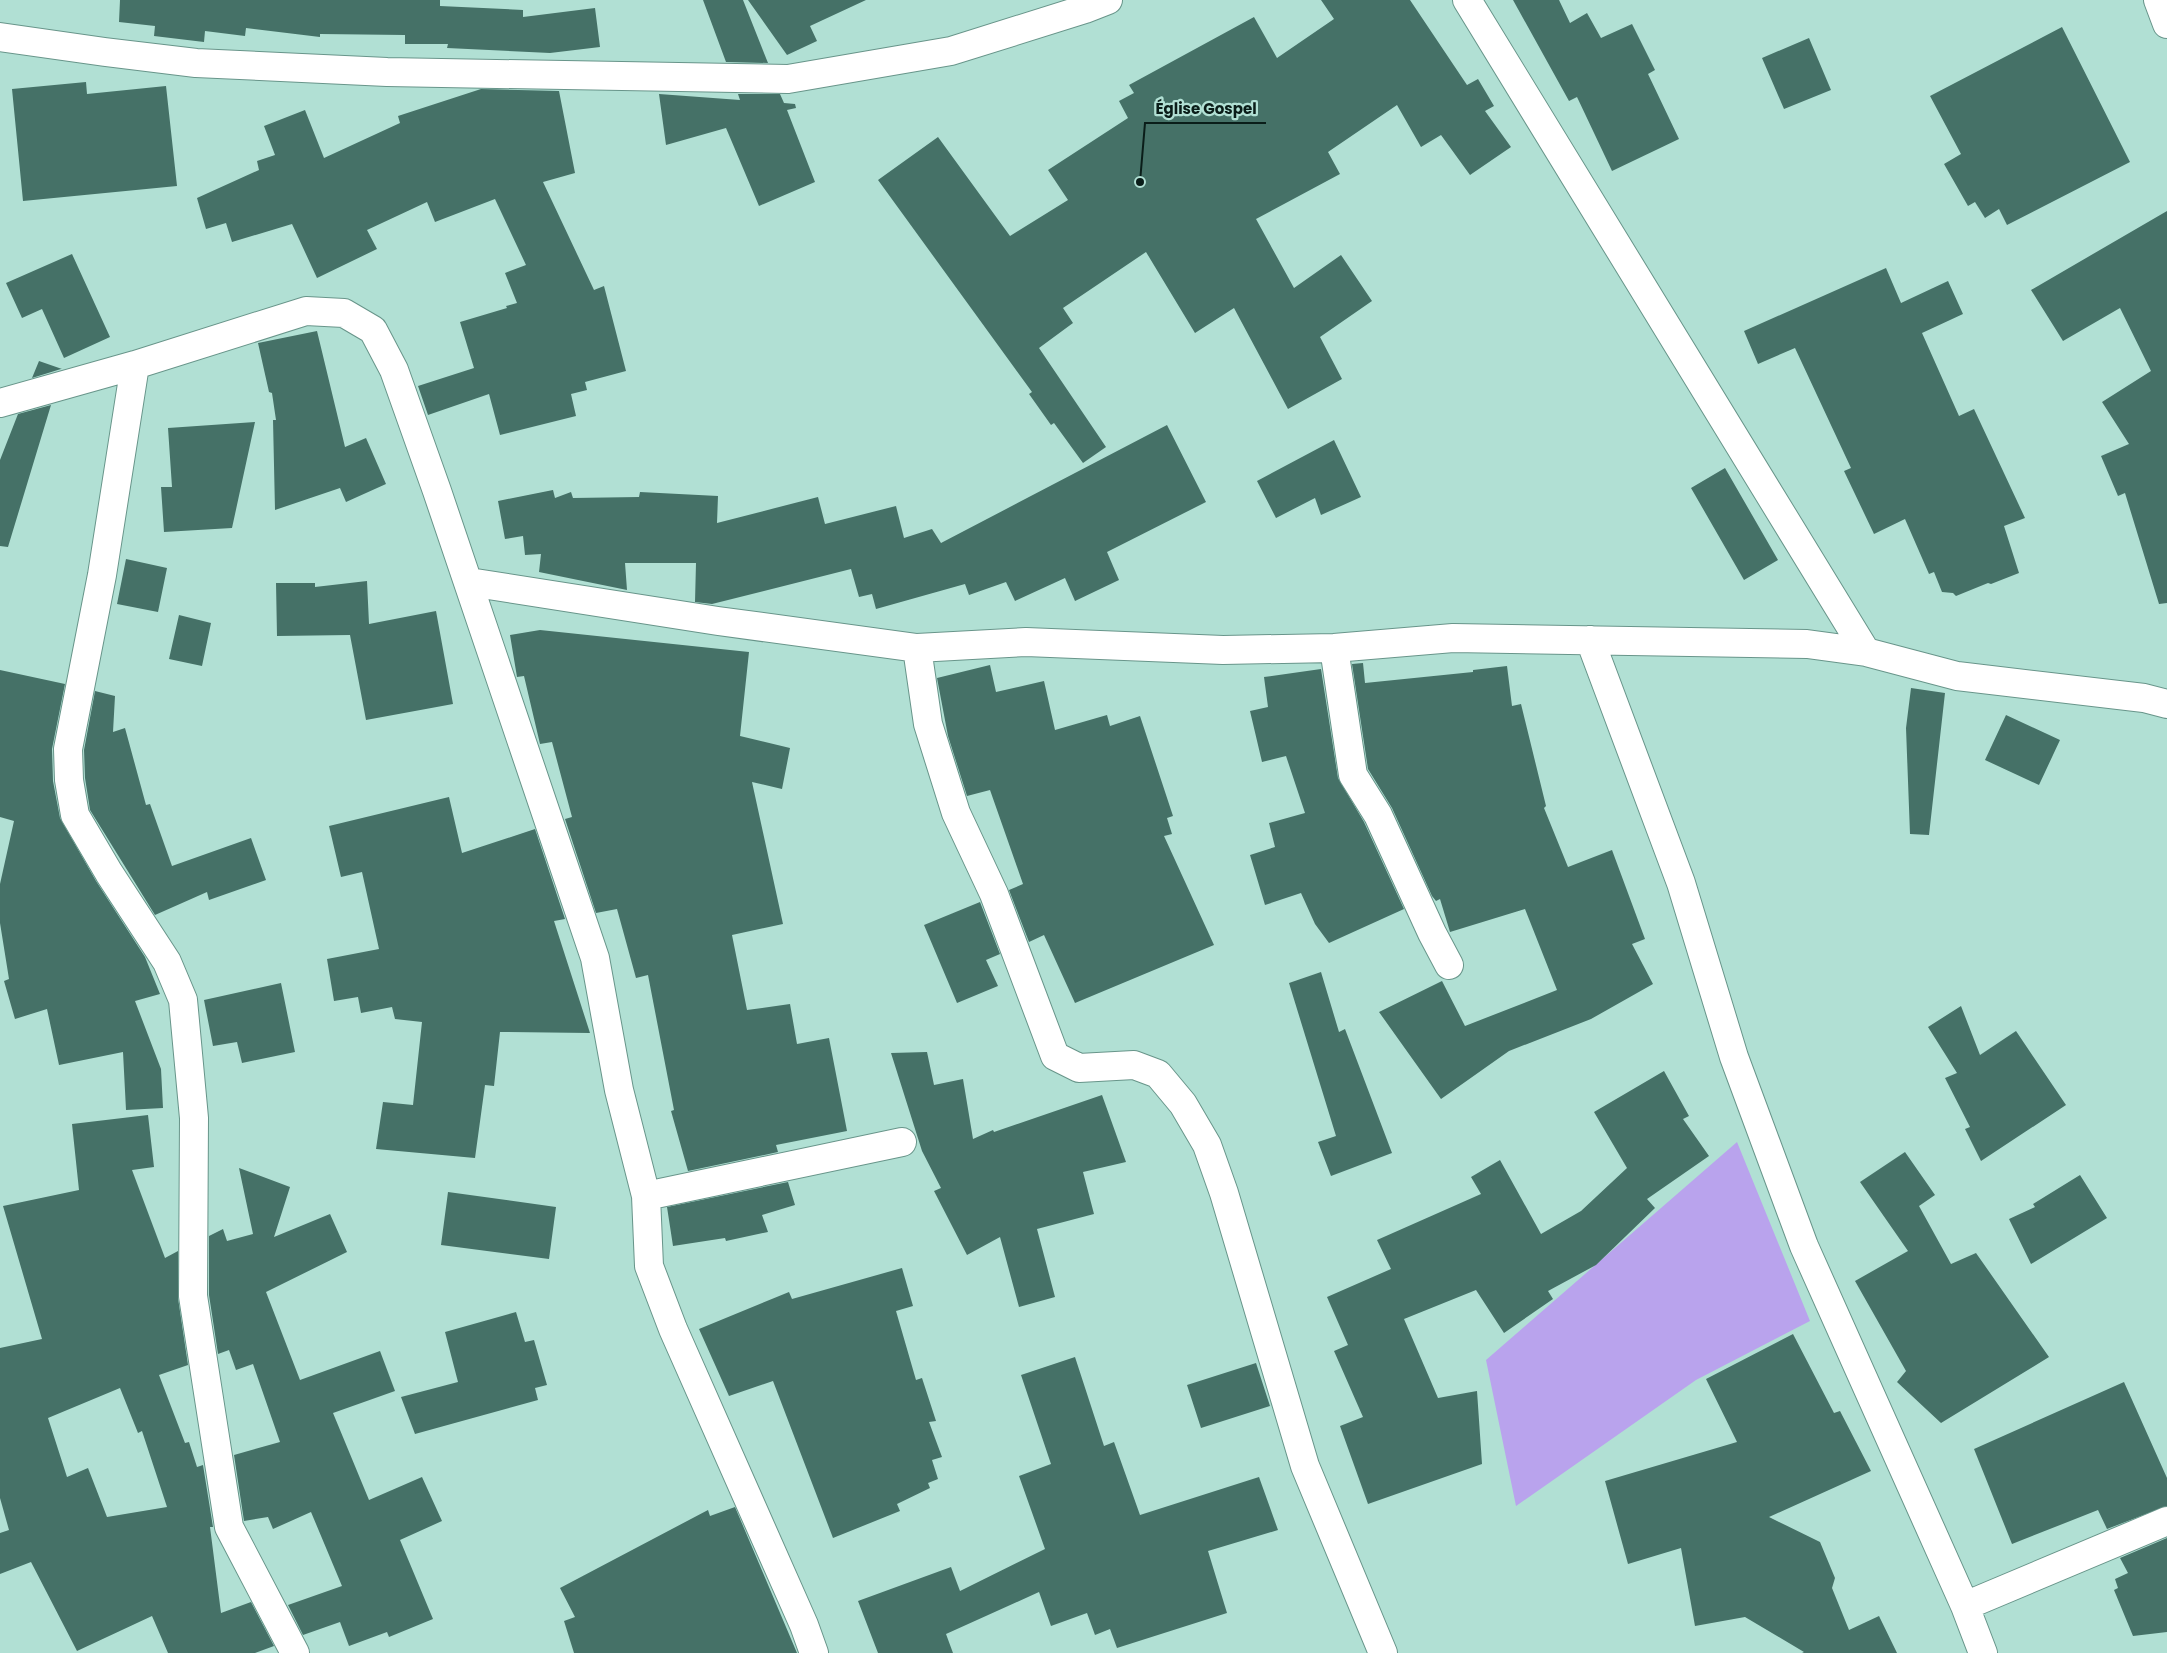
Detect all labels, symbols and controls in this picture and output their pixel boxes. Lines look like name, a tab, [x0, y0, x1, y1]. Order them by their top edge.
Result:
callout: Église Gospel	[1145, 93, 1266, 123]
text: Église Gospel	[1155, 98, 1257, 119]

